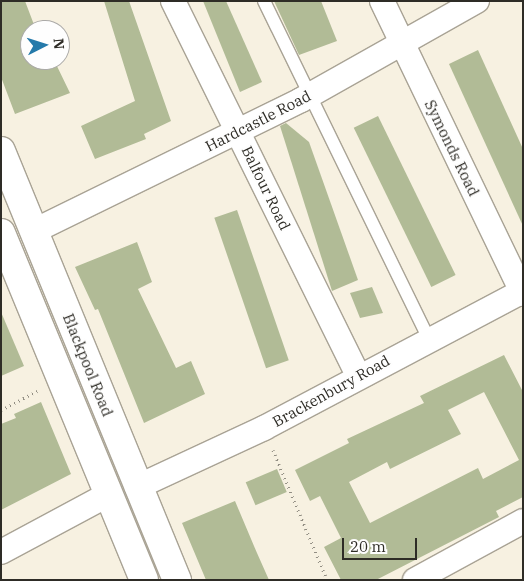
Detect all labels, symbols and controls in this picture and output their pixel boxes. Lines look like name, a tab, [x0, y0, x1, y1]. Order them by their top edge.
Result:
north arrow	[20, 20, 70, 70]
text: N	[49, 37, 68, 50]
street label: Hardcastle Road	[202, 87, 314, 155]
street label: Symonds Road	[421, 97, 483, 199]
street label: Balfour Road	[238, 143, 294, 233]
street label: Blackpool Road	[59, 311, 117, 419]
street label: Brackenbury Road	[269, 351, 393, 431]
scale bar	[344, 528, 419, 560]
text: 20 m	[350, 537, 386, 556]

